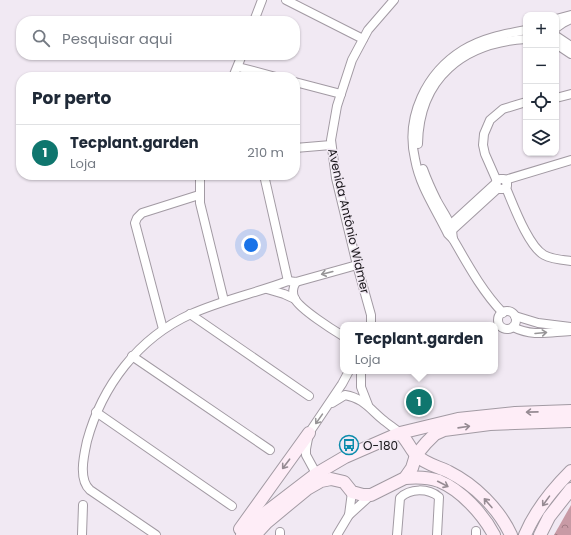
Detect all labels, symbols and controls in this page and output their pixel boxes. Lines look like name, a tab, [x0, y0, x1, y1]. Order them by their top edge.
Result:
map controls	[523, 12, 559, 156]
button: +	[523, 12, 559, 48]
search box	[16, 16, 300, 60]
icon: search	[30, 27, 52, 49]
text: Pesquisar aqui	[62, 28, 172, 49]
button: −	[523, 48, 559, 84]
button: locate	[523, 84, 559, 120]
text: Por perto	[32, 86, 111, 110]
button: layers	[523, 120, 559, 156]
text: Tecplant.garden	[70, 132, 199, 153]
text: 1	[43, 143, 47, 162]
text: 210 m	[247, 143, 284, 162]
street label: Avenida Antônio Widmer	[324, 147, 374, 296]
text: Loja	[70, 154, 96, 173]
your location	[241, 235, 261, 255]
one-way arrow	[320, 270, 333, 277]
popup	[340, 322, 498, 374]
text: Tecplant.garden	[355, 328, 483, 349]
one-way arrow	[534, 330, 547, 337]
text: Loja	[355, 350, 381, 369]
pin: 1	[406, 387, 432, 417]
one-way arrow	[526, 409, 539, 416]
one-way arrow	[315, 413, 323, 424]
one-way arrow	[457, 423, 470, 431]
bus stop icon: O-180	[338, 434, 360, 456]
place label: O-180	[363, 437, 398, 454]
one-way arrow	[282, 458, 290, 469]
one-way arrow	[437, 480, 449, 488]
one-way arrow	[542, 495, 550, 506]
one-way arrow	[484, 498, 493, 508]

